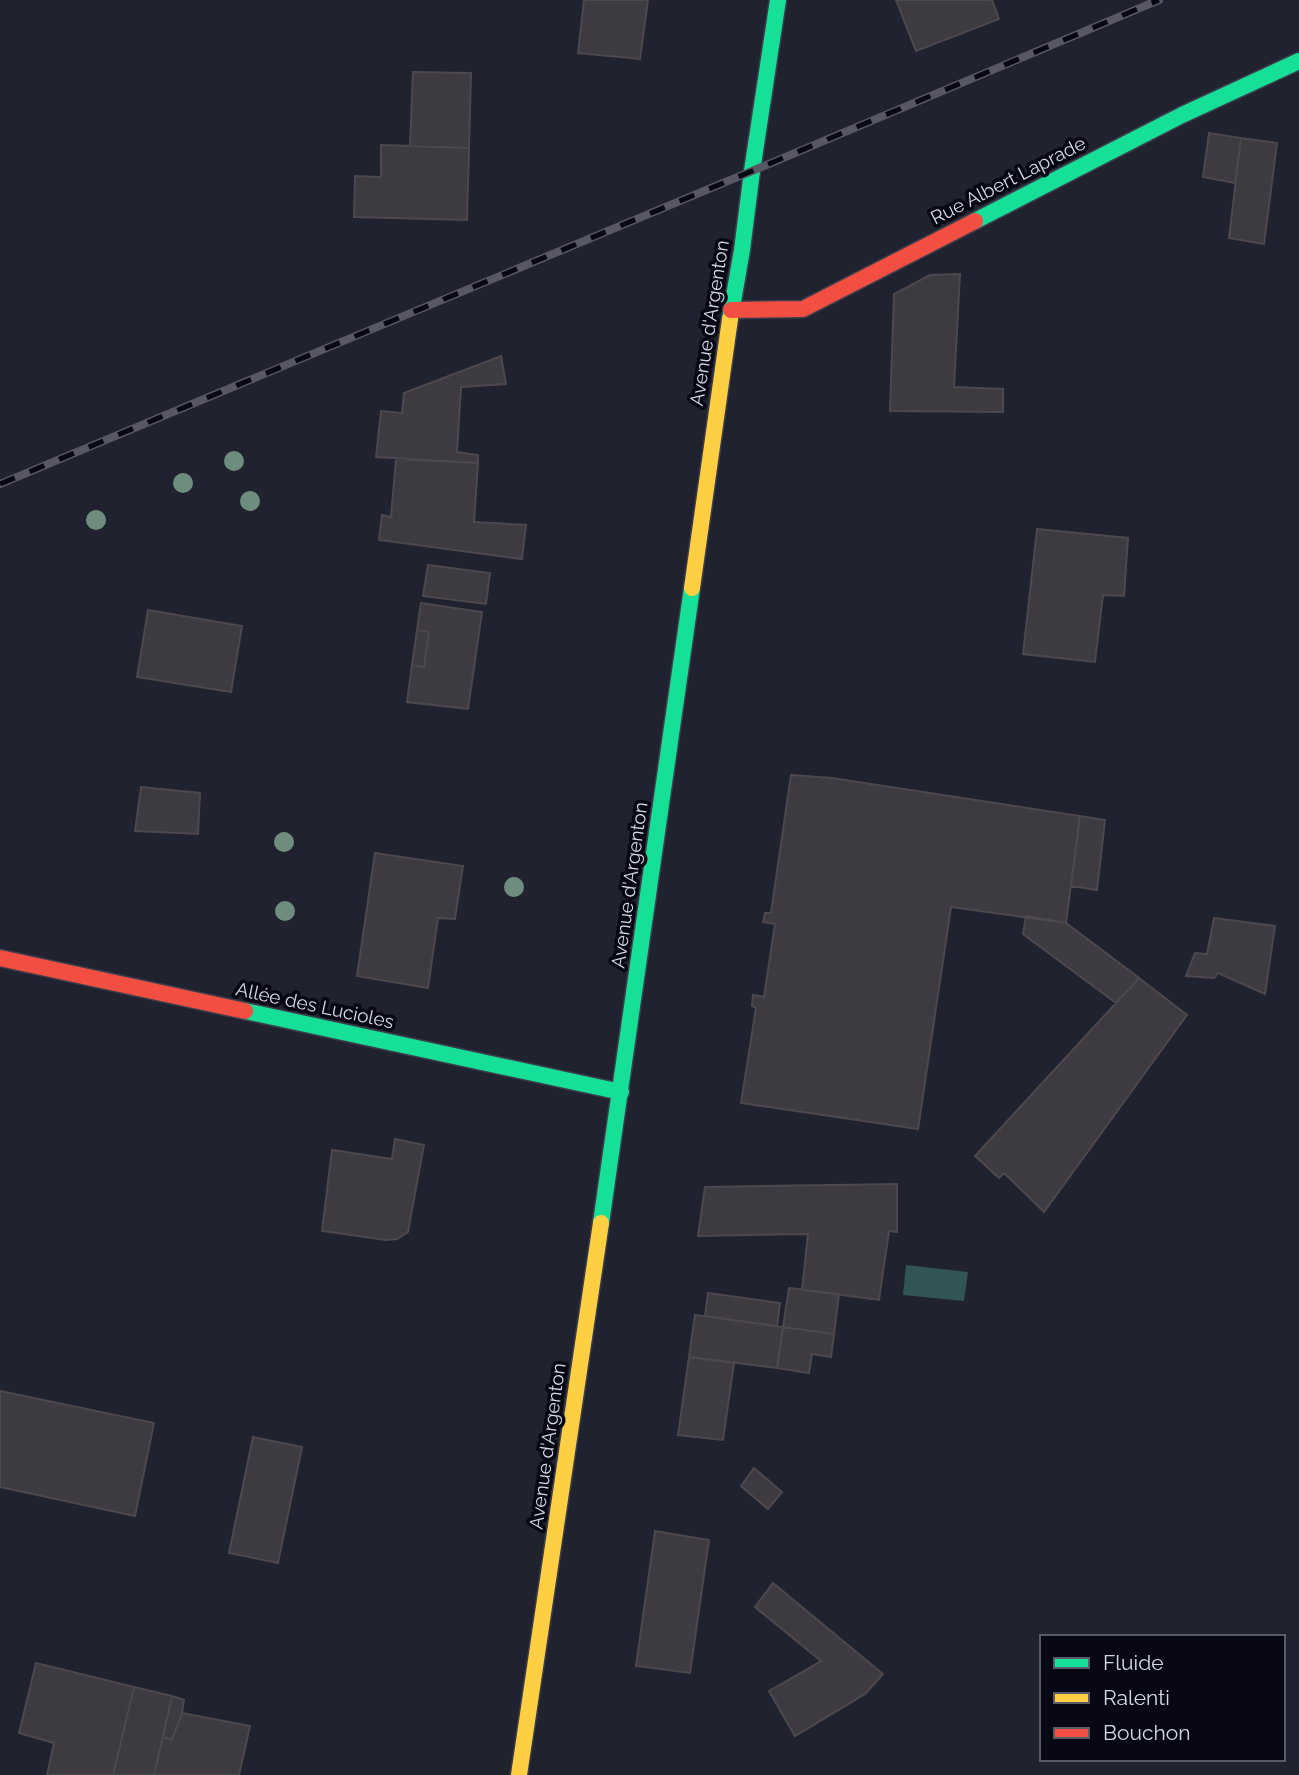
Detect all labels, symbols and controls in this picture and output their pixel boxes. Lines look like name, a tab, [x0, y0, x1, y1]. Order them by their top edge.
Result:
street label: Rue Albert Laprade	[927, 131, 1089, 229]
street label: Avenue d'Argenton	[685, 239, 733, 407]
street label: Avenue d'Argenton	[606, 801, 652, 969]
street label: Allée des Lucioles	[234, 978, 396, 1032]
street label: Avenue d'Argenton	[524, 1362, 570, 1530]
legend	[1040, 1635, 1285, 1761]
text: Fluide	[1103, 1650, 1164, 1675]
text: Ralenti	[1103, 1685, 1170, 1710]
text: Bouchon	[1103, 1720, 1190, 1745]

